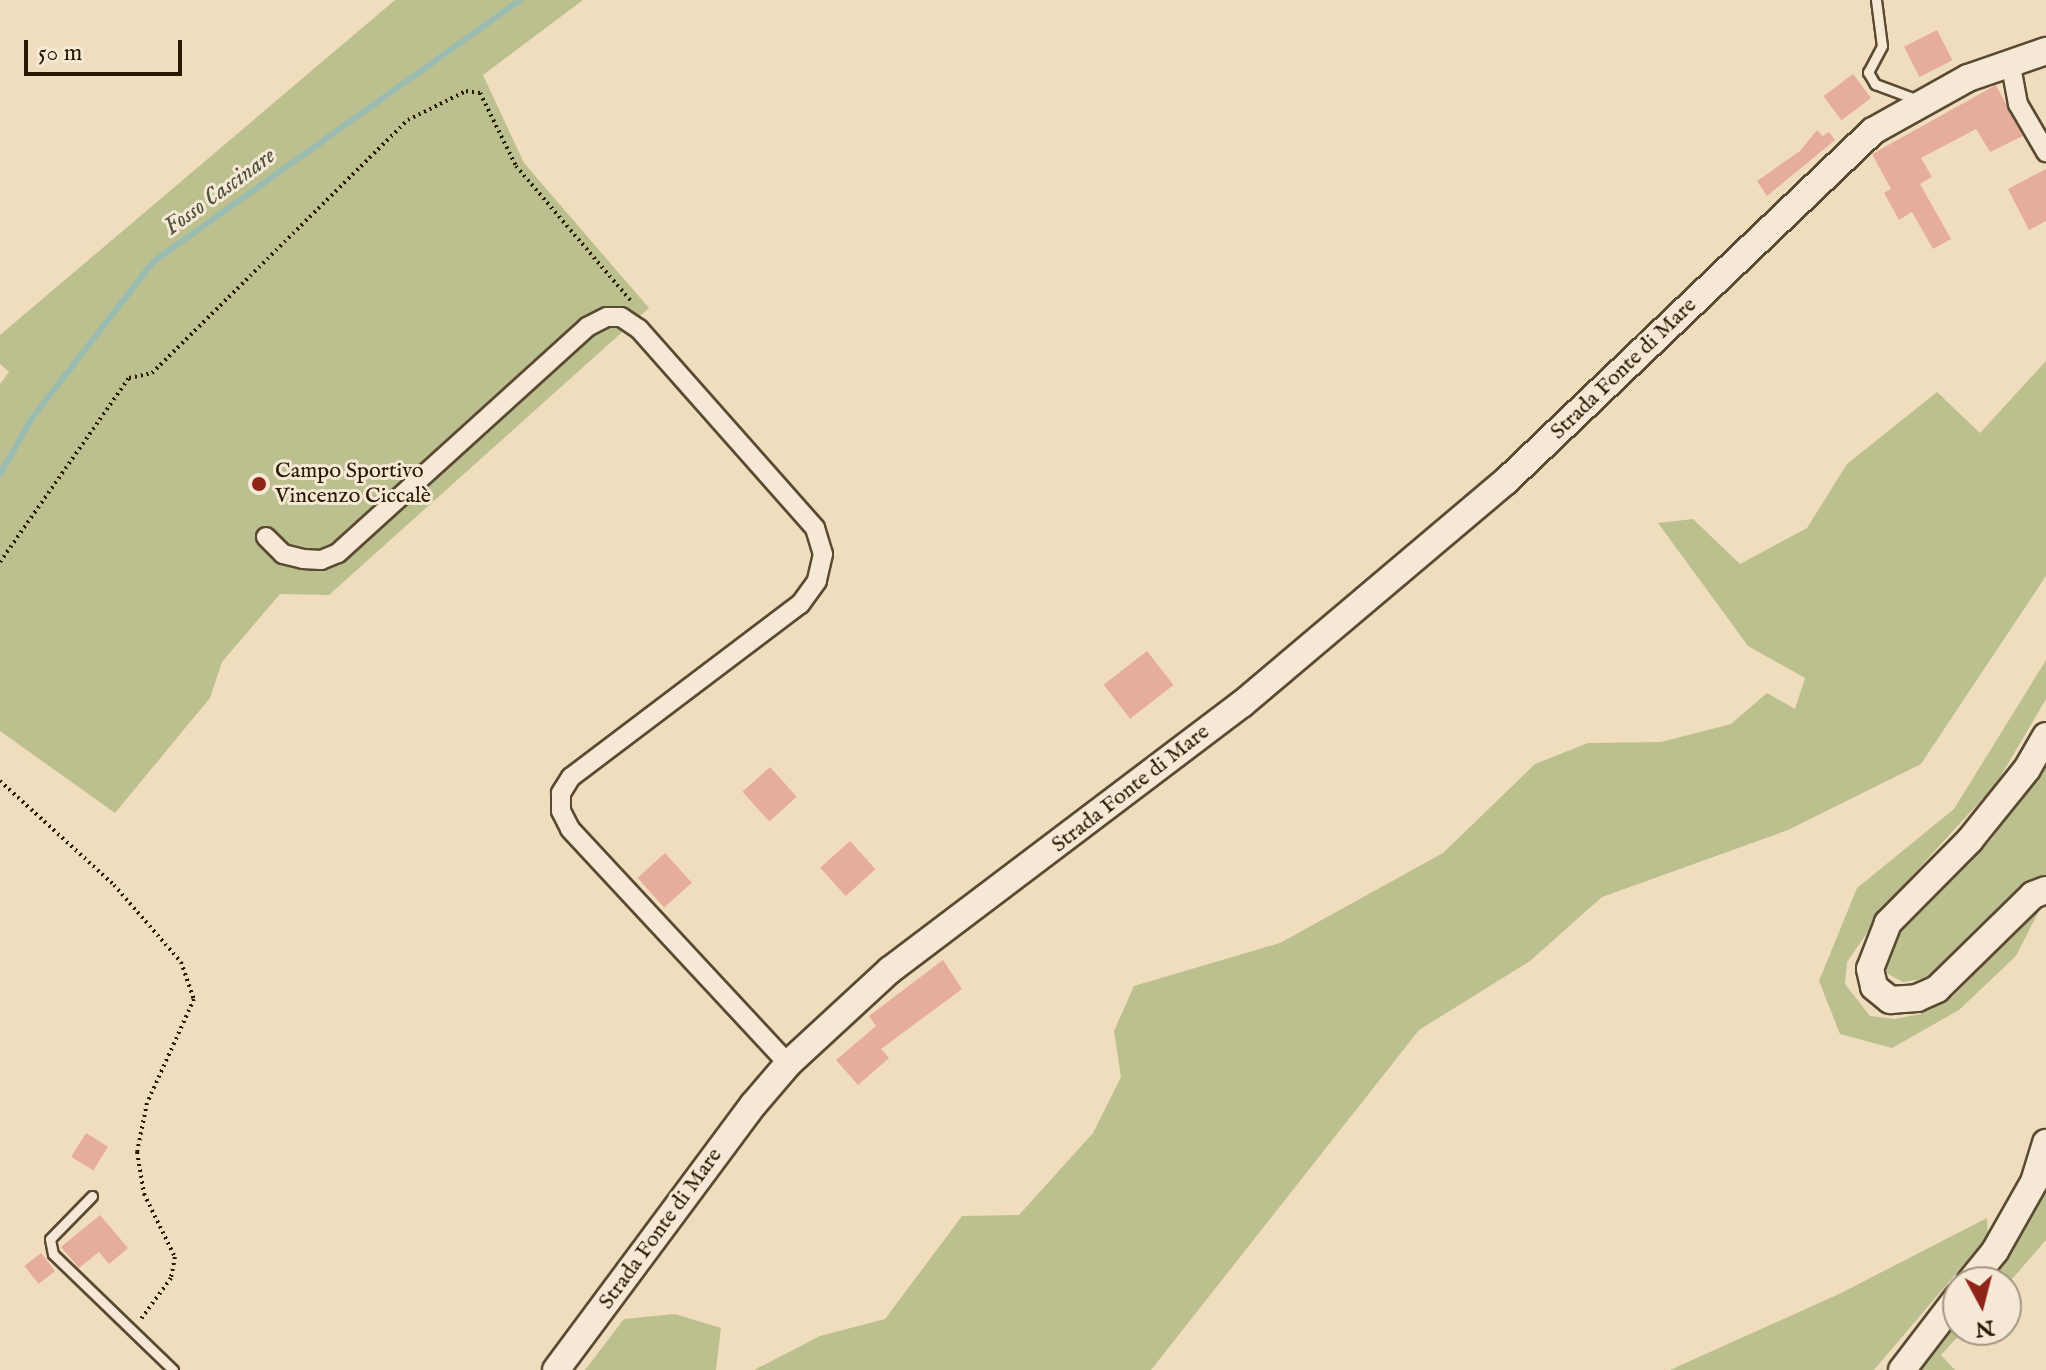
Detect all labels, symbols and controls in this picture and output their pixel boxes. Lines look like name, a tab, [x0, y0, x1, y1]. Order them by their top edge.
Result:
scale bar	[28, 24, 186, 74]
text: 50 m	[38, 38, 82, 69]
water label: Fosso Cascinare	[159, 142, 281, 242]
street label: Strada Fonte di Mare	[1545, 293, 1703, 445]
place label: Campo Sportivo Vincenzo Ciccalè	[275, 458, 431, 510]
marker: Campo Sportivo Vincenzo Ciccalè	[250, 475, 268, 493]
street label: Strada Fonte di Mare	[1047, 719, 1215, 859]
street label: Strada Fonte di Mare	[594, 1143, 728, 1315]
north arrow	[1942, 1266, 2022, 1346]
text: N	[1974, 1313, 1996, 1343]

